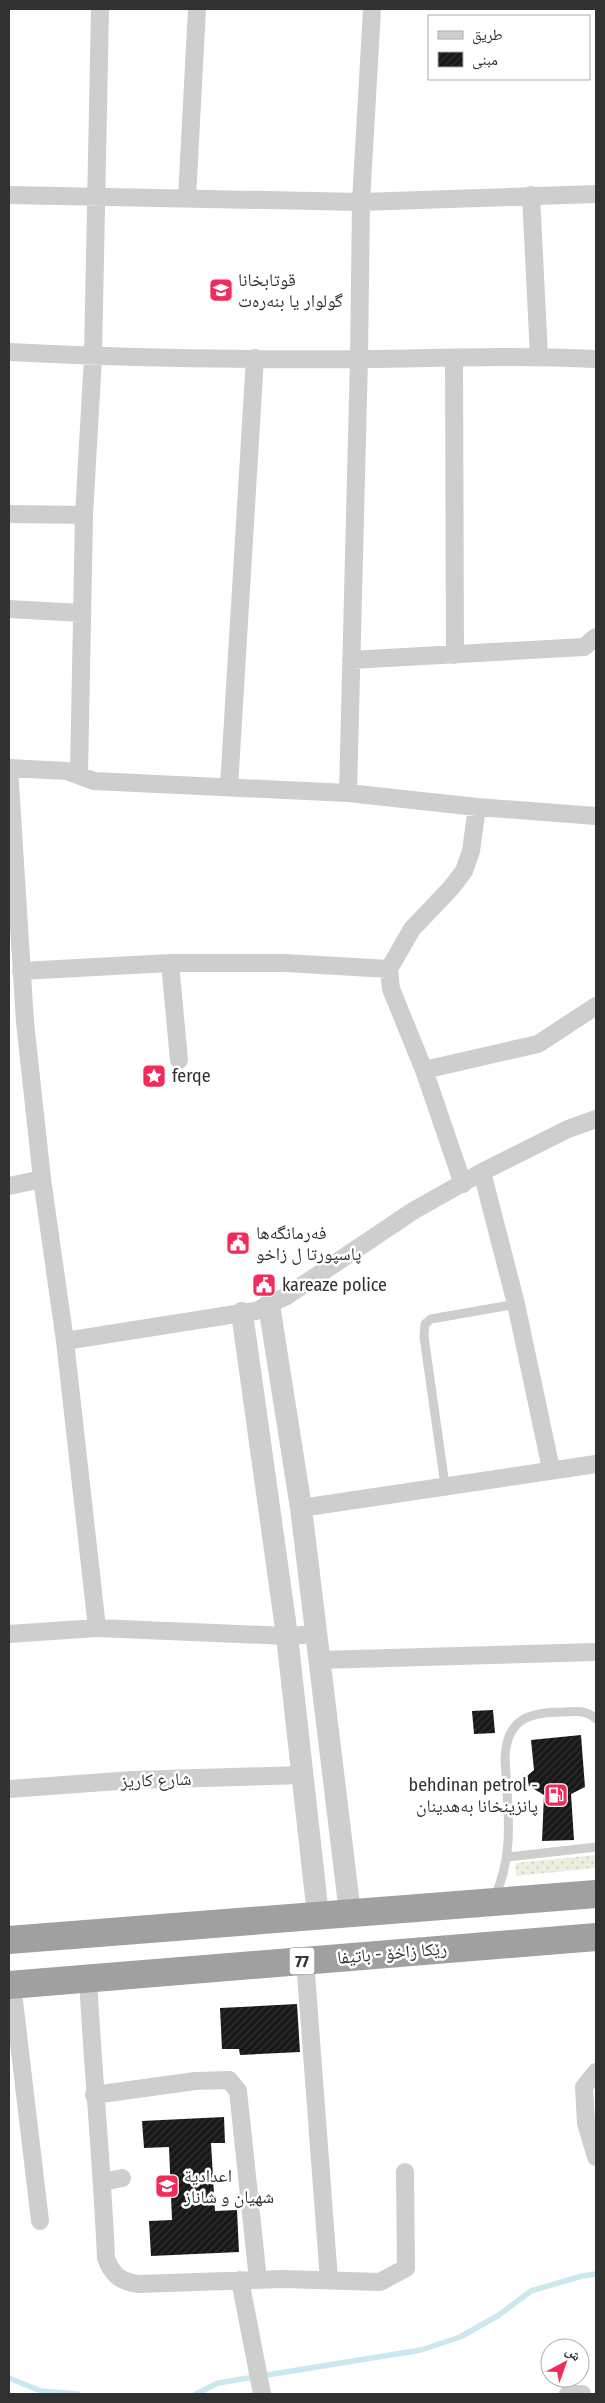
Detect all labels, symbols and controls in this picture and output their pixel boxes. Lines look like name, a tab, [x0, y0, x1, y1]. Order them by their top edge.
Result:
legend	[428, 15, 590, 80]
text: طريق	[472, 26, 503, 45]
text: مبنى	[472, 51, 498, 70]
place label: قوتابخانا گولوار یا بنەرەت	[238, 269, 344, 312]
school or university icon: قوتابخانا گولوار یا بنەرەت	[208, 277, 234, 303]
place icon: ferqe	[141, 1063, 167, 1089]
place label: ferqe	[172, 1065, 211, 1087]
place label: فەرمانگەها پاسپورتا ل زاخو	[256, 1222, 361, 1265]
public building icon: فەرمانگەها پاسپورتا ل زاخو	[225, 1230, 251, 1256]
public building icon: kareaze police	[251, 1272, 277, 1298]
place label: kareaze police	[282, 1274, 387, 1296]
street label: شارع كاريز	[119, 1768, 192, 1792]
place label: behdinan petrol - پانزینخانا بەهدینان	[409, 1774, 538, 1817]
fuel station icon: behdinan petrol - پانزینخانا بەهدینان	[543, 1782, 569, 1808]
street label: رێکا زاخۆ - باتیفا	[336, 1937, 448, 1969]
road number: 77	[290, 1948, 314, 1974]
place label: اعدادية شهيان و شاناز	[183, 2165, 274, 2208]
school or university icon: اعدادية شهيان و شاناز	[154, 2173, 180, 2199]
north arrow	[540, 2338, 590, 2388]
text: ش	[562, 2342, 584, 2365]

